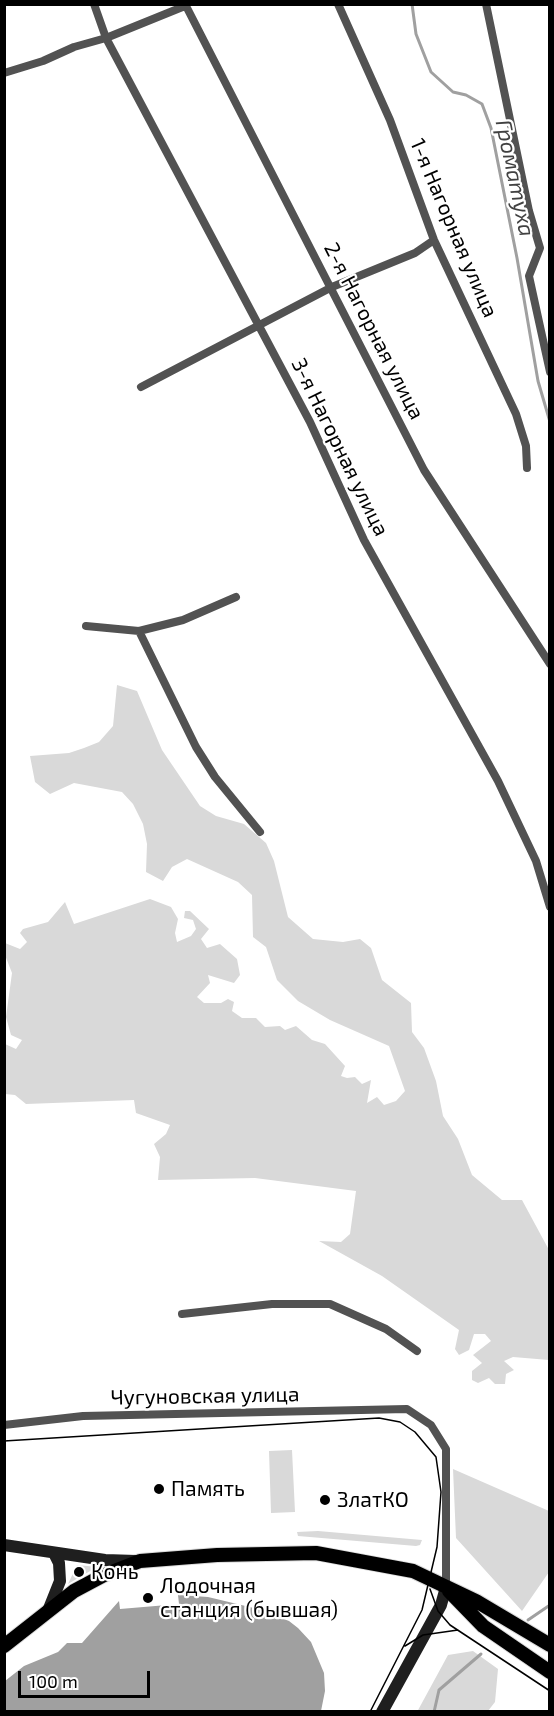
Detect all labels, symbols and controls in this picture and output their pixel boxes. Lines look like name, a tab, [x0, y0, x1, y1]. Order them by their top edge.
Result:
water label: Громатуха	[490, 117, 540, 239]
street label: 1-я Нагорная улица	[405, 135, 503, 321]
street label: 2-я Нагорная улица	[318, 238, 430, 424]
street label: 3-я Нагорная улица	[286, 354, 394, 540]
street label: Чугуновская улица	[110, 1382, 300, 1410]
place label: Память	[171, 1476, 245, 1502]
marker: Память	[152, 1482, 166, 1496]
place label: ЗлатКО	[337, 1487, 409, 1513]
marker: ЗлатКО	[318, 1493, 332, 1507]
place label: Конь	[91, 1559, 139, 1585]
marker: Конь	[72, 1565, 86, 1579]
place label: Лодочная станция (бывшая)	[160, 1573, 338, 1623]
marker: Лодочная станция (бывшая)	[141, 1591, 155, 1605]
scale bar	[21, 1659, 153, 1697]
text: 100 m	[29, 1670, 78, 1692]

